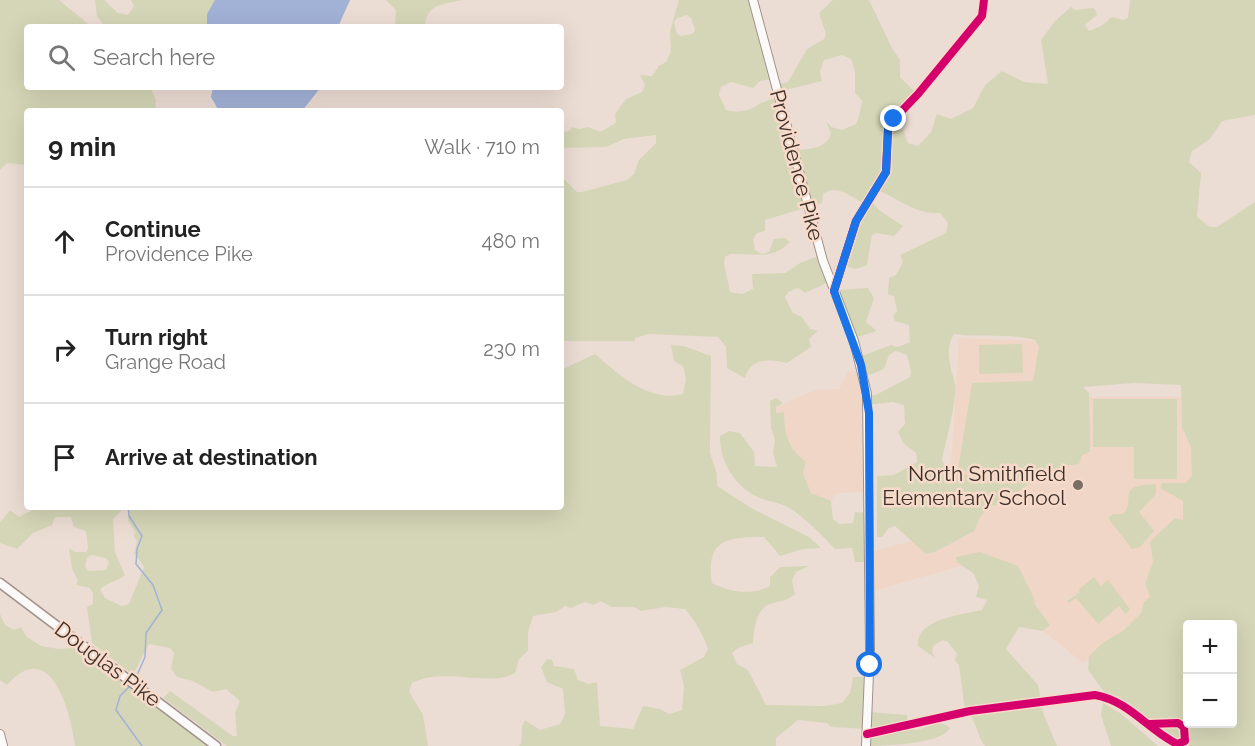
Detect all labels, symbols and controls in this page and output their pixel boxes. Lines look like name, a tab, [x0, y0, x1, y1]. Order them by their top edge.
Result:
search box	[24, 24, 564, 90]
icon: search	[45, 41, 78, 74]
text: Search here	[93, 44, 215, 70]
street label: Providence Pike	[765, 87, 829, 243]
route end	[880, 105, 906, 131]
text: 9 min	[48, 132, 116, 162]
text: Walk · 710 m	[424, 135, 540, 159]
text: Continue	[105, 216, 201, 242]
icon: ahead	[48, 225, 81, 258]
text: 480 m	[482, 229, 540, 253]
text: Providence Pike	[105, 242, 253, 266]
text: Turn right	[105, 324, 208, 350]
icon: right	[48, 333, 81, 366]
text: 230 m	[483, 337, 540, 361]
text: Grange Road	[105, 350, 226, 374]
icon: arrive	[48, 441, 81, 474]
text: Arrive at destination	[105, 444, 318, 470]
place label: North Smithfield Elementary School	[882, 461, 1066, 510]
marker: North Smithfield Elementary School	[1071, 478, 1085, 492]
street label: Douglas Pike	[50, 616, 166, 712]
map controls	[1183, 620, 1237, 728]
button: +	[1183, 620, 1237, 674]
route start	[856, 651, 882, 677]
button: −	[1183, 674, 1237, 728]

